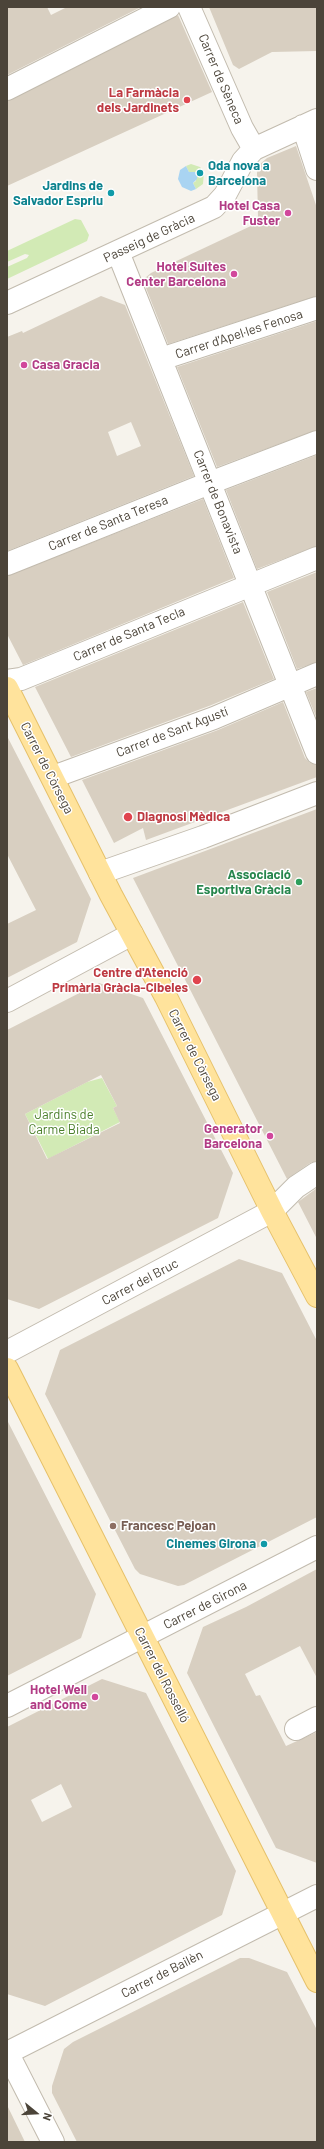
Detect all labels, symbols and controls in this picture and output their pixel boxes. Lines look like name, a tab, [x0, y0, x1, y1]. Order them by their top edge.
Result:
street label: Carrer de Sèneca	[195, 32, 247, 126]
place label: La Farmàcia dels Jardinets	[97, 85, 179, 116]
marker: La Farmàcia dels Jardinets	[182, 95, 192, 105]
place label: Oda nova a Barcelona	[208, 158, 270, 189]
marker: Oda nova a Barcelona	[195, 168, 205, 178]
place label: Jardins de Salvador Espriu	[13, 178, 103, 209]
marker: Jardins de Salvador Espriu	[106, 188, 116, 198]
place label: Hotel Casa Fuster	[219, 198, 280, 229]
marker: Hotel Casa Fuster	[283, 208, 293, 218]
street label: Passeig de Gràcia	[101, 210, 197, 266]
place label: Hotel Suites Center Barcelona	[126, 259, 226, 290]
marker: Hotel Suites Center Barcelona	[229, 269, 239, 279]
street label: Carrer d'Apel·les Fenosa	[173, 306, 305, 362]
place label: Casa Gracia	[32, 357, 100, 373]
marker: Casa Gracia	[19, 360, 29, 370]
street label: Carrer de Bonavista	[190, 448, 246, 556]
street label: Carrer de Santa Teresa	[46, 492, 170, 554]
street label: Carrer de Santa Tecla	[71, 603, 187, 665]
street label: Carrer de Sant Agustí	[114, 703, 230, 761]
street label: Carrer de Còrsega	[17, 719, 77, 817]
place label: Diagnosi Mèdica	[137, 809, 230, 825]
marker: Diagnosi Mèdica	[122, 811, 134, 823]
place label: Associació Esportiva Gràcia	[196, 867, 291, 898]
marker: Associació Esportiva Gràcia	[294, 877, 304, 887]
place label: Centre d'Atenció Primària Gràcia-Cibeles	[52, 965, 188, 996]
marker: Centre d'Atenció Primària Gràcia-Cibeles	[191, 974, 203, 986]
street label: Carrer de Còrsega	[165, 1006, 225, 1104]
park label: Jardins de Carme Biada	[28, 1107, 100, 1138]
place label: Generator Barcelona	[204, 1121, 262, 1152]
marker: Generator Barcelona	[265, 1131, 275, 1141]
street label: Carrer del Bruc	[99, 1255, 181, 1309]
place label: Francesc Pejoan	[121, 1518, 216, 1534]
marker: Francesc Pejoan	[108, 1521, 118, 1531]
place label: Cinemes Girona	[166, 1536, 256, 1552]
marker: Cinemes Girona	[259, 1539, 269, 1549]
street label: Carrer de Girona	[161, 1577, 249, 1633]
street label: Carrer del Rosselló	[131, 1625, 193, 1725]
place label: Hotel Well and Come	[30, 1682, 87, 1713]
marker: Hotel Well and Come	[90, 1692, 100, 1702]
street label: Carrer de Bailèn	[119, 1947, 205, 2001]
north arrow	[16, 2093, 56, 2133]
text: N	[41, 2111, 55, 2122]

